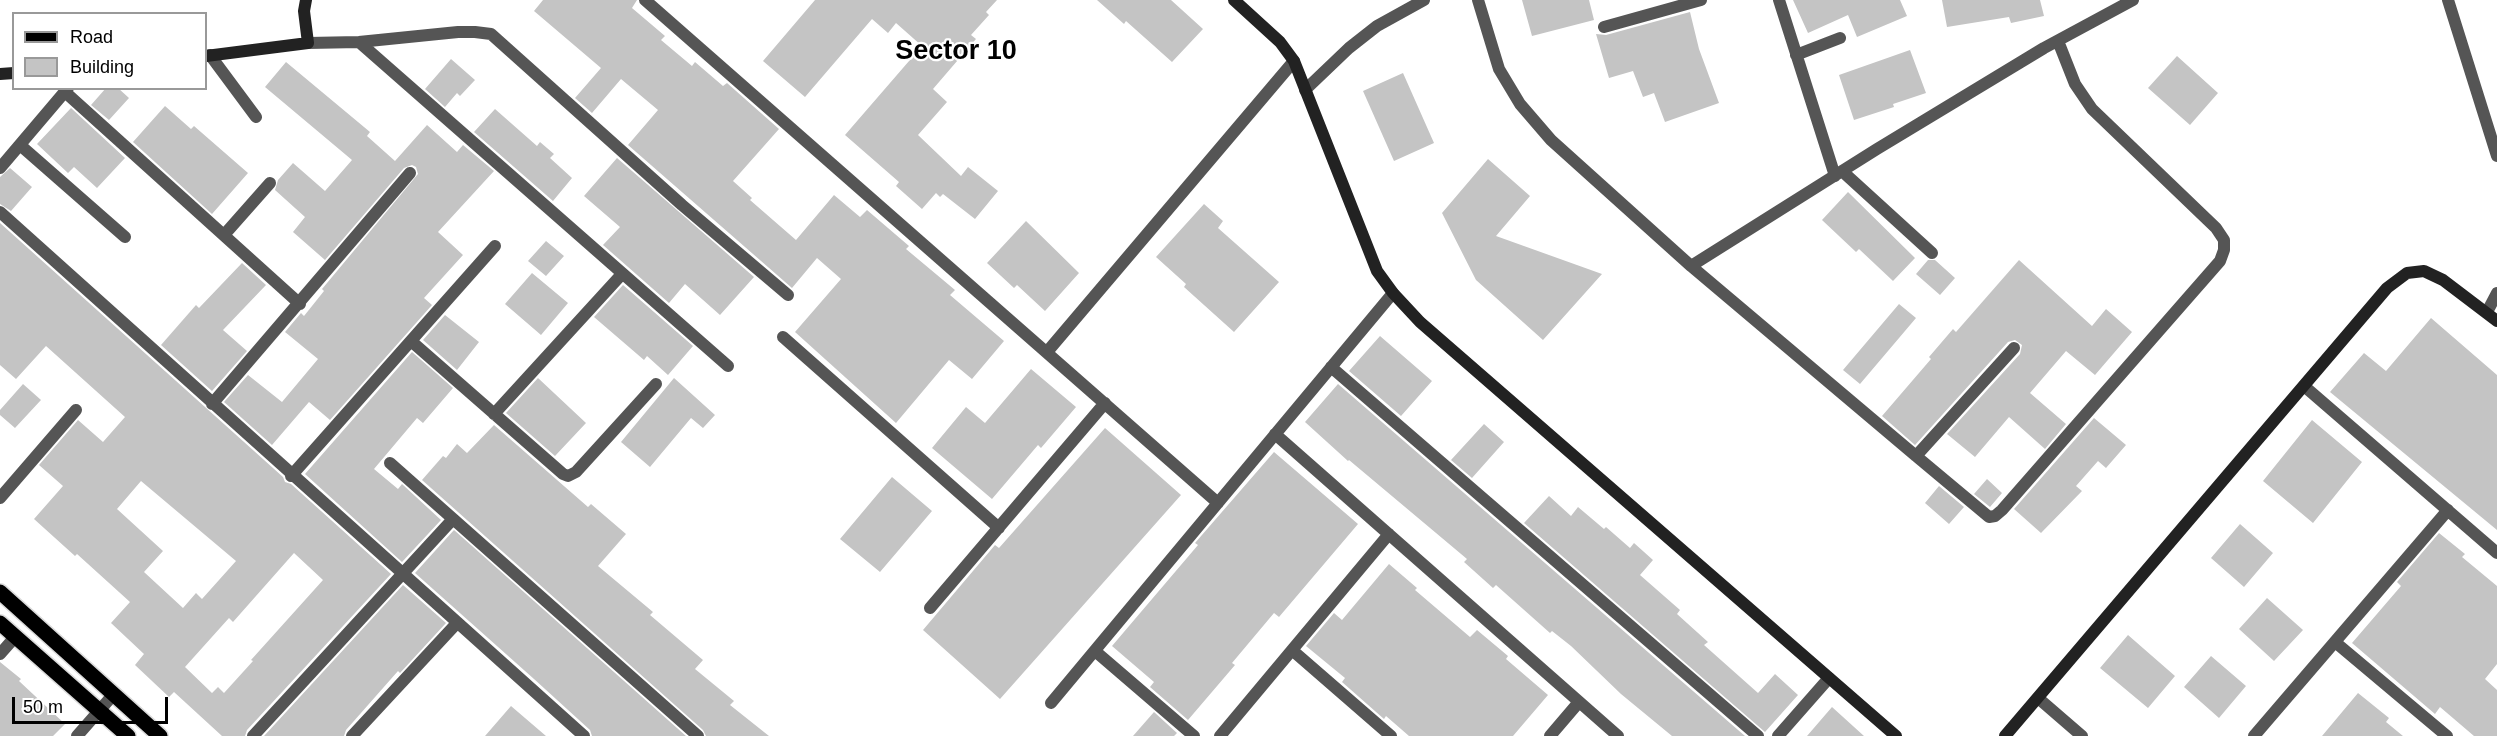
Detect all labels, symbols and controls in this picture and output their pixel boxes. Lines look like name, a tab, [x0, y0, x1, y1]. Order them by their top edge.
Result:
legend	[12, 12, 207, 90]
text: Road	[70, 27, 113, 47]
district label: Sector 10	[895, 36, 1017, 68]
text: Building	[70, 57, 134, 77]
scale bar	[15, 685, 171, 723]
text: 50 m	[23, 697, 63, 717]

